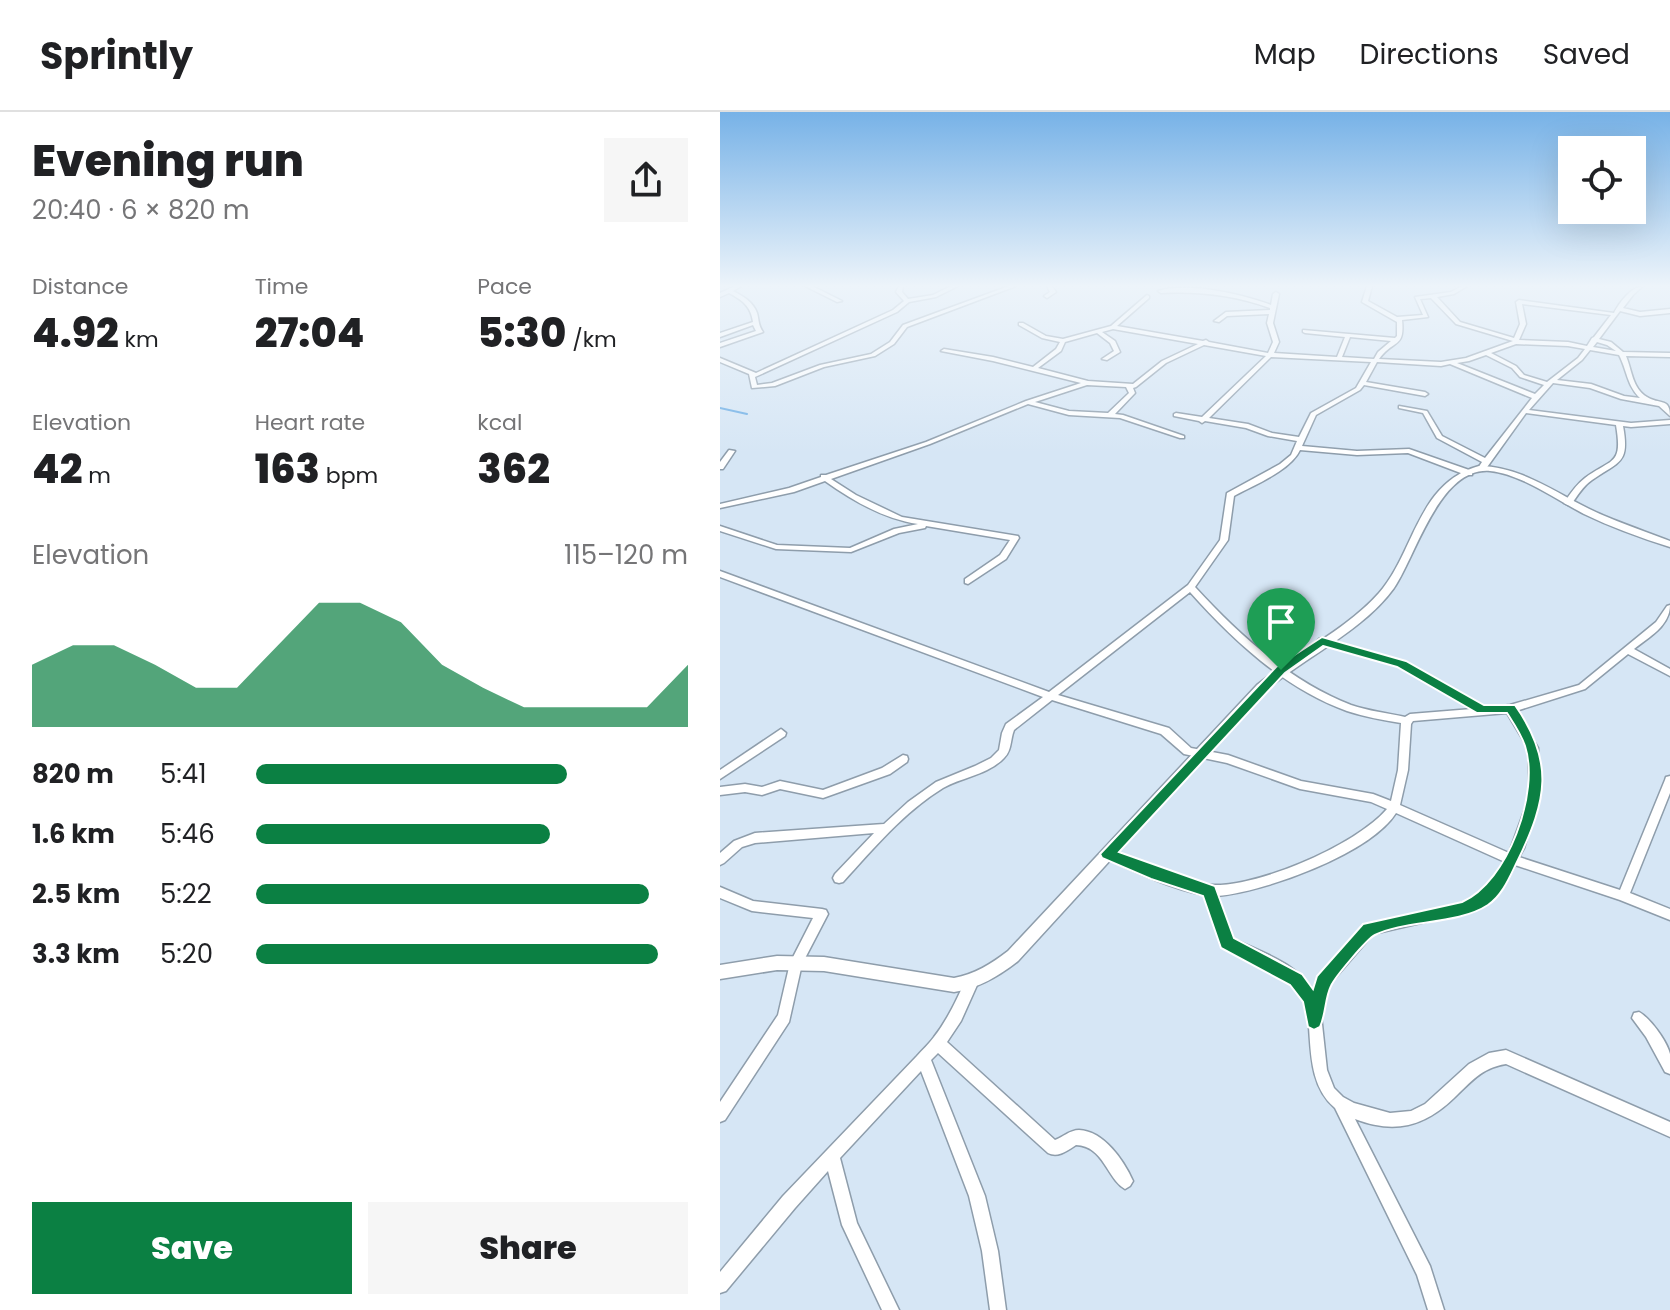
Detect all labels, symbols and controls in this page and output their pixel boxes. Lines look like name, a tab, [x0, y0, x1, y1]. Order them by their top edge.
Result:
text: Sprintly	[40, 29, 193, 82]
text: Map	[1254, 35, 1316, 74]
text: Directions	[1360, 35, 1499, 74]
text: Saved	[1543, 35, 1630, 74]
text: Evening run	[32, 130, 304, 191]
map controls	[1558, 136, 1646, 224]
button: locate	[1558, 136, 1646, 224]
button: share	[604, 138, 688, 222]
text: 20:40 · 6 × 820 m	[32, 192, 249, 228]
text: Distance	[32, 271, 128, 302]
text: Time	[255, 271, 308, 302]
text: Pace	[477, 271, 532, 302]
text: 4.92	[32, 305, 119, 361]
text: 27:04	[255, 305, 364, 361]
text: 5:30	[477, 305, 566, 361]
text: km	[119, 324, 159, 355]
text: /km	[566, 324, 617, 355]
text: Elevation	[32, 407, 131, 438]
text: Heart rate	[255, 407, 365, 438]
text: kcal	[477, 407, 522, 438]
text: 42	[32, 441, 82, 497]
text: 163	[255, 441, 320, 497]
text: 362	[477, 441, 550, 497]
text: m	[82, 460, 111, 491]
text: bpm	[320, 460, 378, 491]
text: Elevation	[32, 537, 149, 573]
text: 115–120 m	[564, 537, 688, 573]
pin	[1247, 588, 1315, 670]
icon: arrive	[1259, 600, 1303, 644]
text: 820 m	[32, 756, 114, 792]
text: 5:41	[160, 756, 207, 792]
text: 1.6 km	[32, 816, 115, 852]
text: 5:46	[160, 816, 215, 852]
text: 2.5 km	[32, 876, 120, 912]
text: 5:22	[160, 876, 212, 912]
text: 3.3 km	[32, 936, 120, 972]
text: 5:20	[160, 936, 213, 972]
button: Save	[32, 1202, 352, 1294]
button: Share	[368, 1202, 688, 1294]

